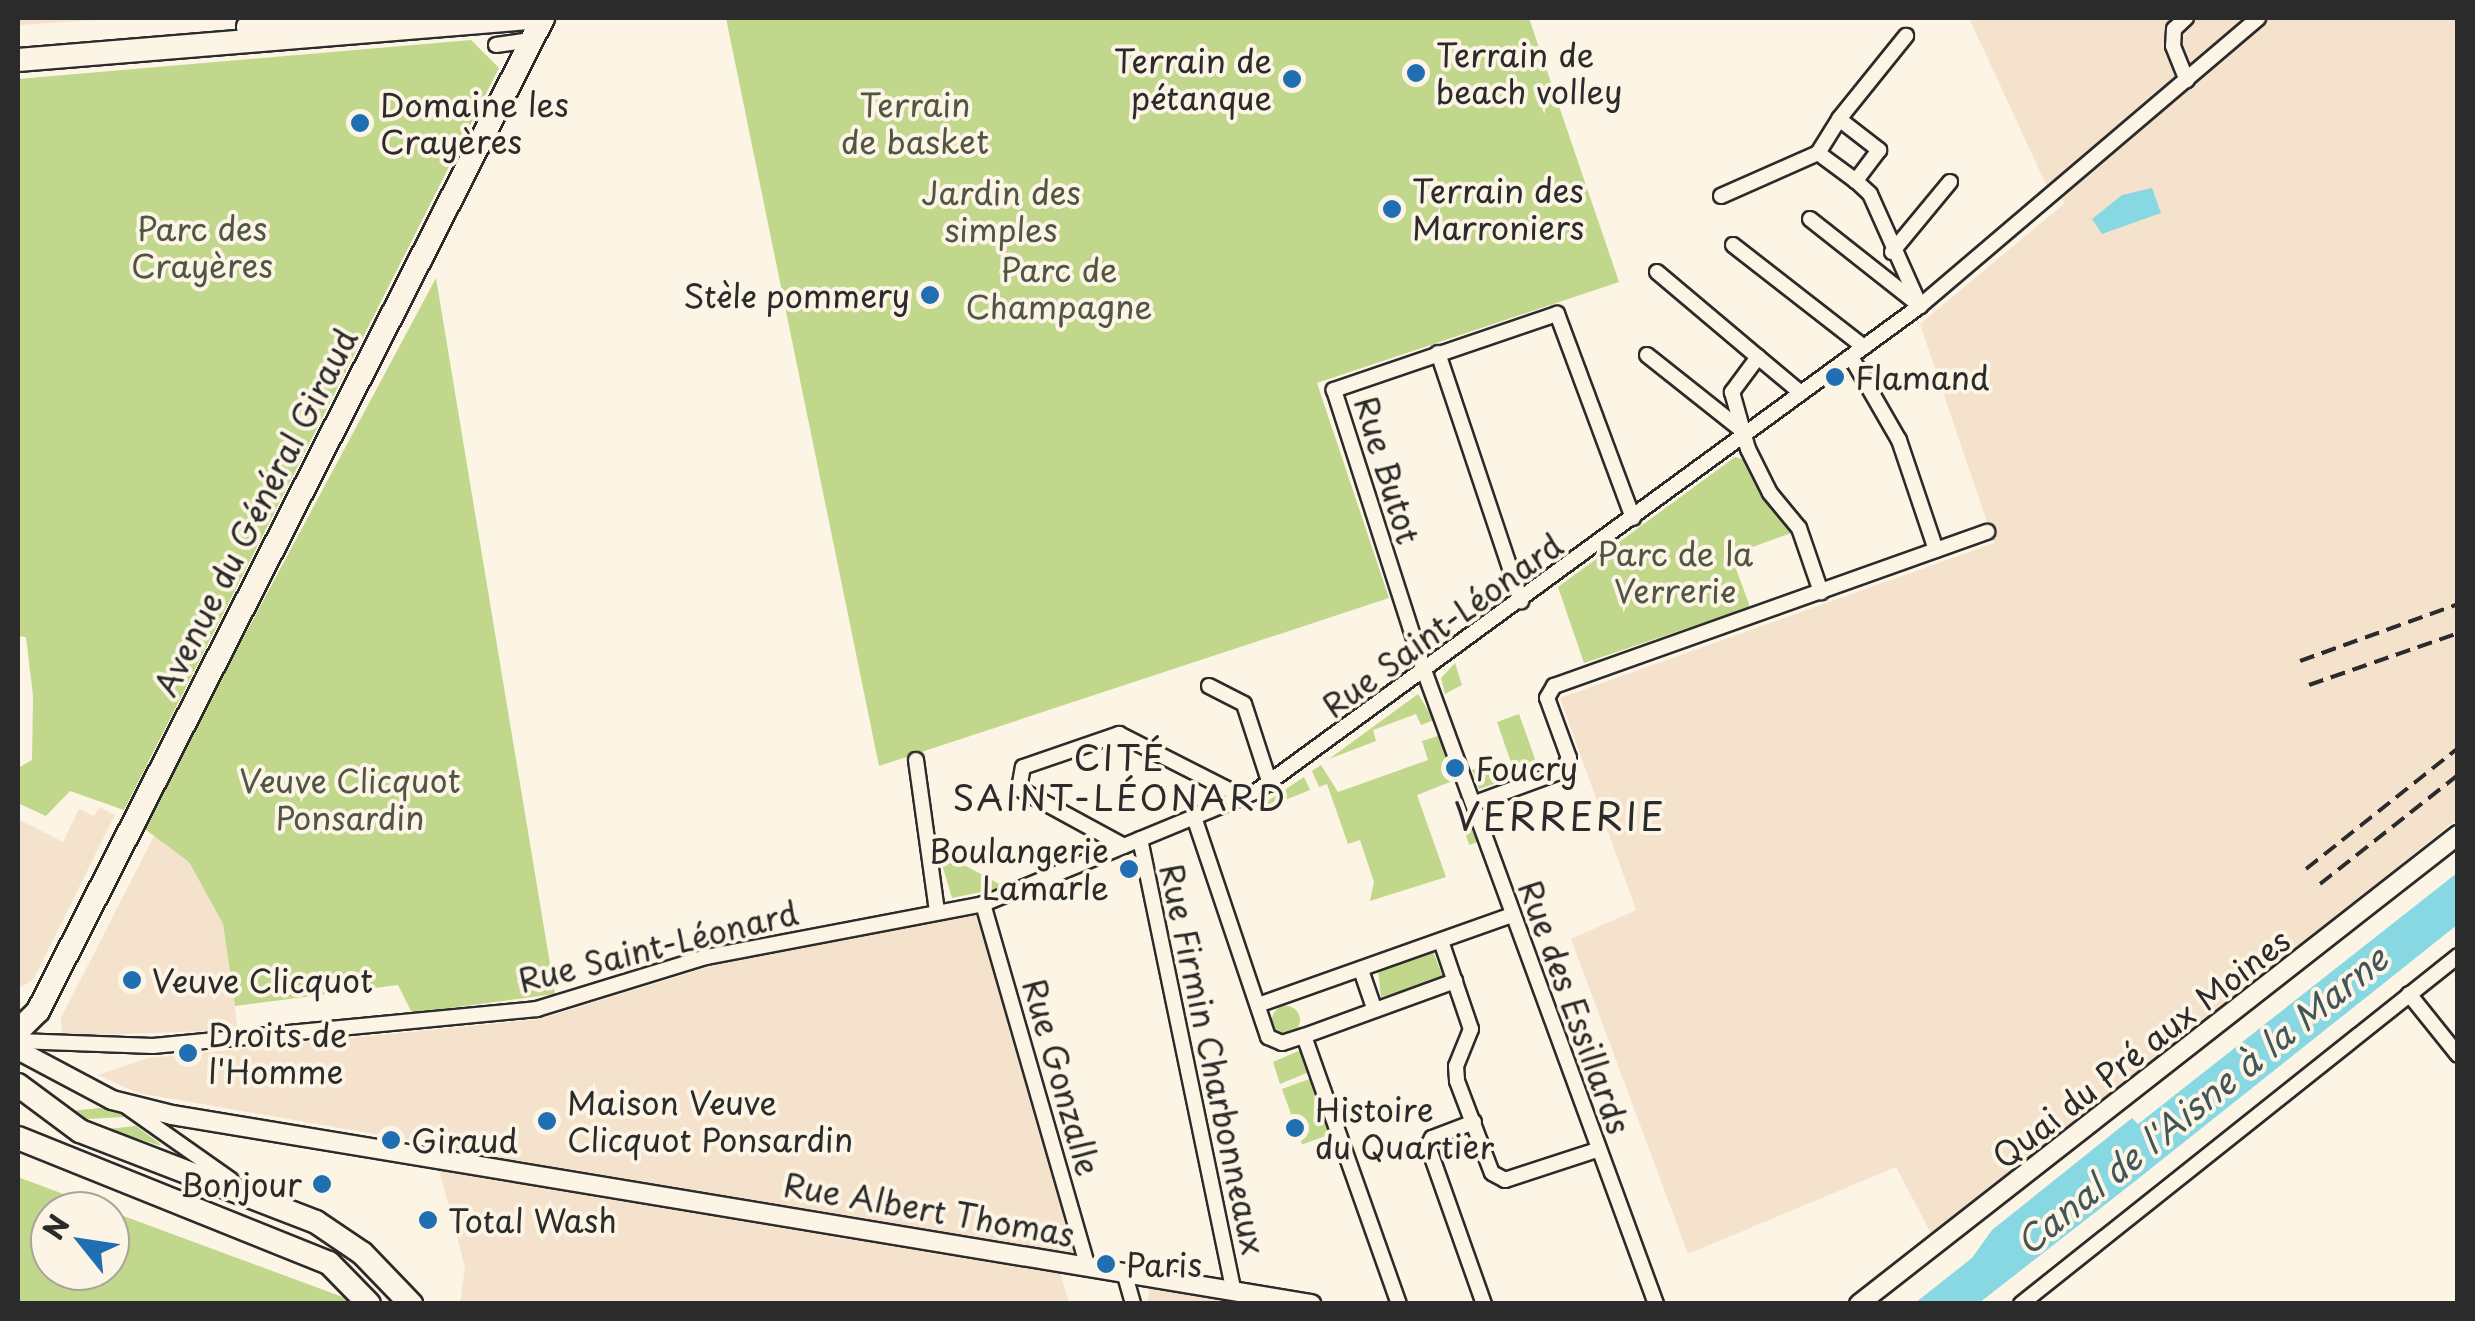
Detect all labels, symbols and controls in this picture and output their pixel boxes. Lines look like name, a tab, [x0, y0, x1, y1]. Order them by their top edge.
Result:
place label: Terrain de beach volley	[1436, 36, 1623, 111]
place label: Terrain de pétanque	[1115, 42, 1272, 117]
marker: Terrain de beach volley	[1405, 62, 1427, 84]
marker: Terrain de pétanque	[1281, 68, 1303, 90]
place label: Domaine les Crayères	[380, 86, 569, 161]
park label: Terrain de basket	[841, 86, 989, 161]
marker: Domaine les Crayères	[349, 112, 371, 134]
place label: Terrain des Marroniers	[1412, 172, 1584, 247]
park label: Jardin des simples	[922, 174, 1080, 249]
marker: Terrain des Marroniers	[1381, 198, 1403, 220]
park label: Parc des Crayères	[131, 210, 273, 285]
park label: Parc de Champagne	[966, 251, 1152, 326]
place label: Stèle pommery	[680, 276, 910, 314]
marker: Stèle pommery	[919, 284, 941, 306]
street label: Avenue du Général Giraud	[145, 322, 365, 702]
place label: Flamand	[1855, 358, 1990, 396]
marker: Flamand	[1824, 366, 1846, 388]
street label: Rue Butot	[1347, 390, 1429, 550]
street label: Rue Saint-Léonard	[1314, 525, 1570, 725]
park label: Parc de la Verrerie	[1598, 535, 1752, 610]
district label: CITÉ SAINT-LÉONARD	[952, 736, 1288, 818]
place label: Foucry	[1475, 749, 1578, 787]
marker: Foucry	[1444, 757, 1466, 779]
park label: Veuve Clicquot Ponsardin	[239, 762, 461, 837]
district label: VERRERIE	[1457, 793, 1663, 839]
place label: Boulangerie Lamarle	[929, 832, 1109, 907]
marker: Boulangerie Lamarle	[1118, 858, 1140, 880]
street label: Rue Firmin Charbonneaux	[1152, 859, 1274, 1259]
street label: Rue des Essillards	[1510, 872, 1640, 1142]
street label: Rue Saint-Léonard	[513, 892, 803, 1000]
street label: Quai du Pré aux Moines	[1985, 920, 2297, 1176]
water label: Canal de l'Aisne à la Marne	[2005, 936, 2397, 1264]
place label: Veuve Clicquot	[152, 961, 374, 999]
marker: Veuve Clicquot	[121, 969, 143, 991]
street label: Rue Gonzalle	[1015, 973, 1109, 1181]
place label: Droits de l'Homme	[208, 1016, 348, 1091]
marker: Droits de l'Homme	[177, 1042, 199, 1064]
place label: Maison Veuve Clicquot Ponsardin	[567, 1084, 851, 1159]
place label: Histoire du Quartier	[1315, 1091, 1497, 1166]
marker: Maison Veuve Clicquot Ponsardin	[536, 1110, 558, 1132]
marker: Histoire du Quartier	[1284, 1117, 1306, 1139]
place label: Giraud	[411, 1121, 518, 1159]
marker: Giraud	[380, 1129, 402, 1151]
street label: Rue Albert Thomas	[779, 1164, 1079, 1254]
place label: Bonjour	[180, 1165, 302, 1203]
marker: Bonjour	[311, 1173, 333, 1195]
north arrow	[30, 1191, 130, 1291]
place label: Total Wash	[448, 1201, 619, 1239]
text: N	[31, 1206, 79, 1247]
marker: Total Wash	[417, 1209, 439, 1231]
place label: Paris	[1126, 1245, 1202, 1283]
marker: Paris	[1095, 1253, 1117, 1275]

